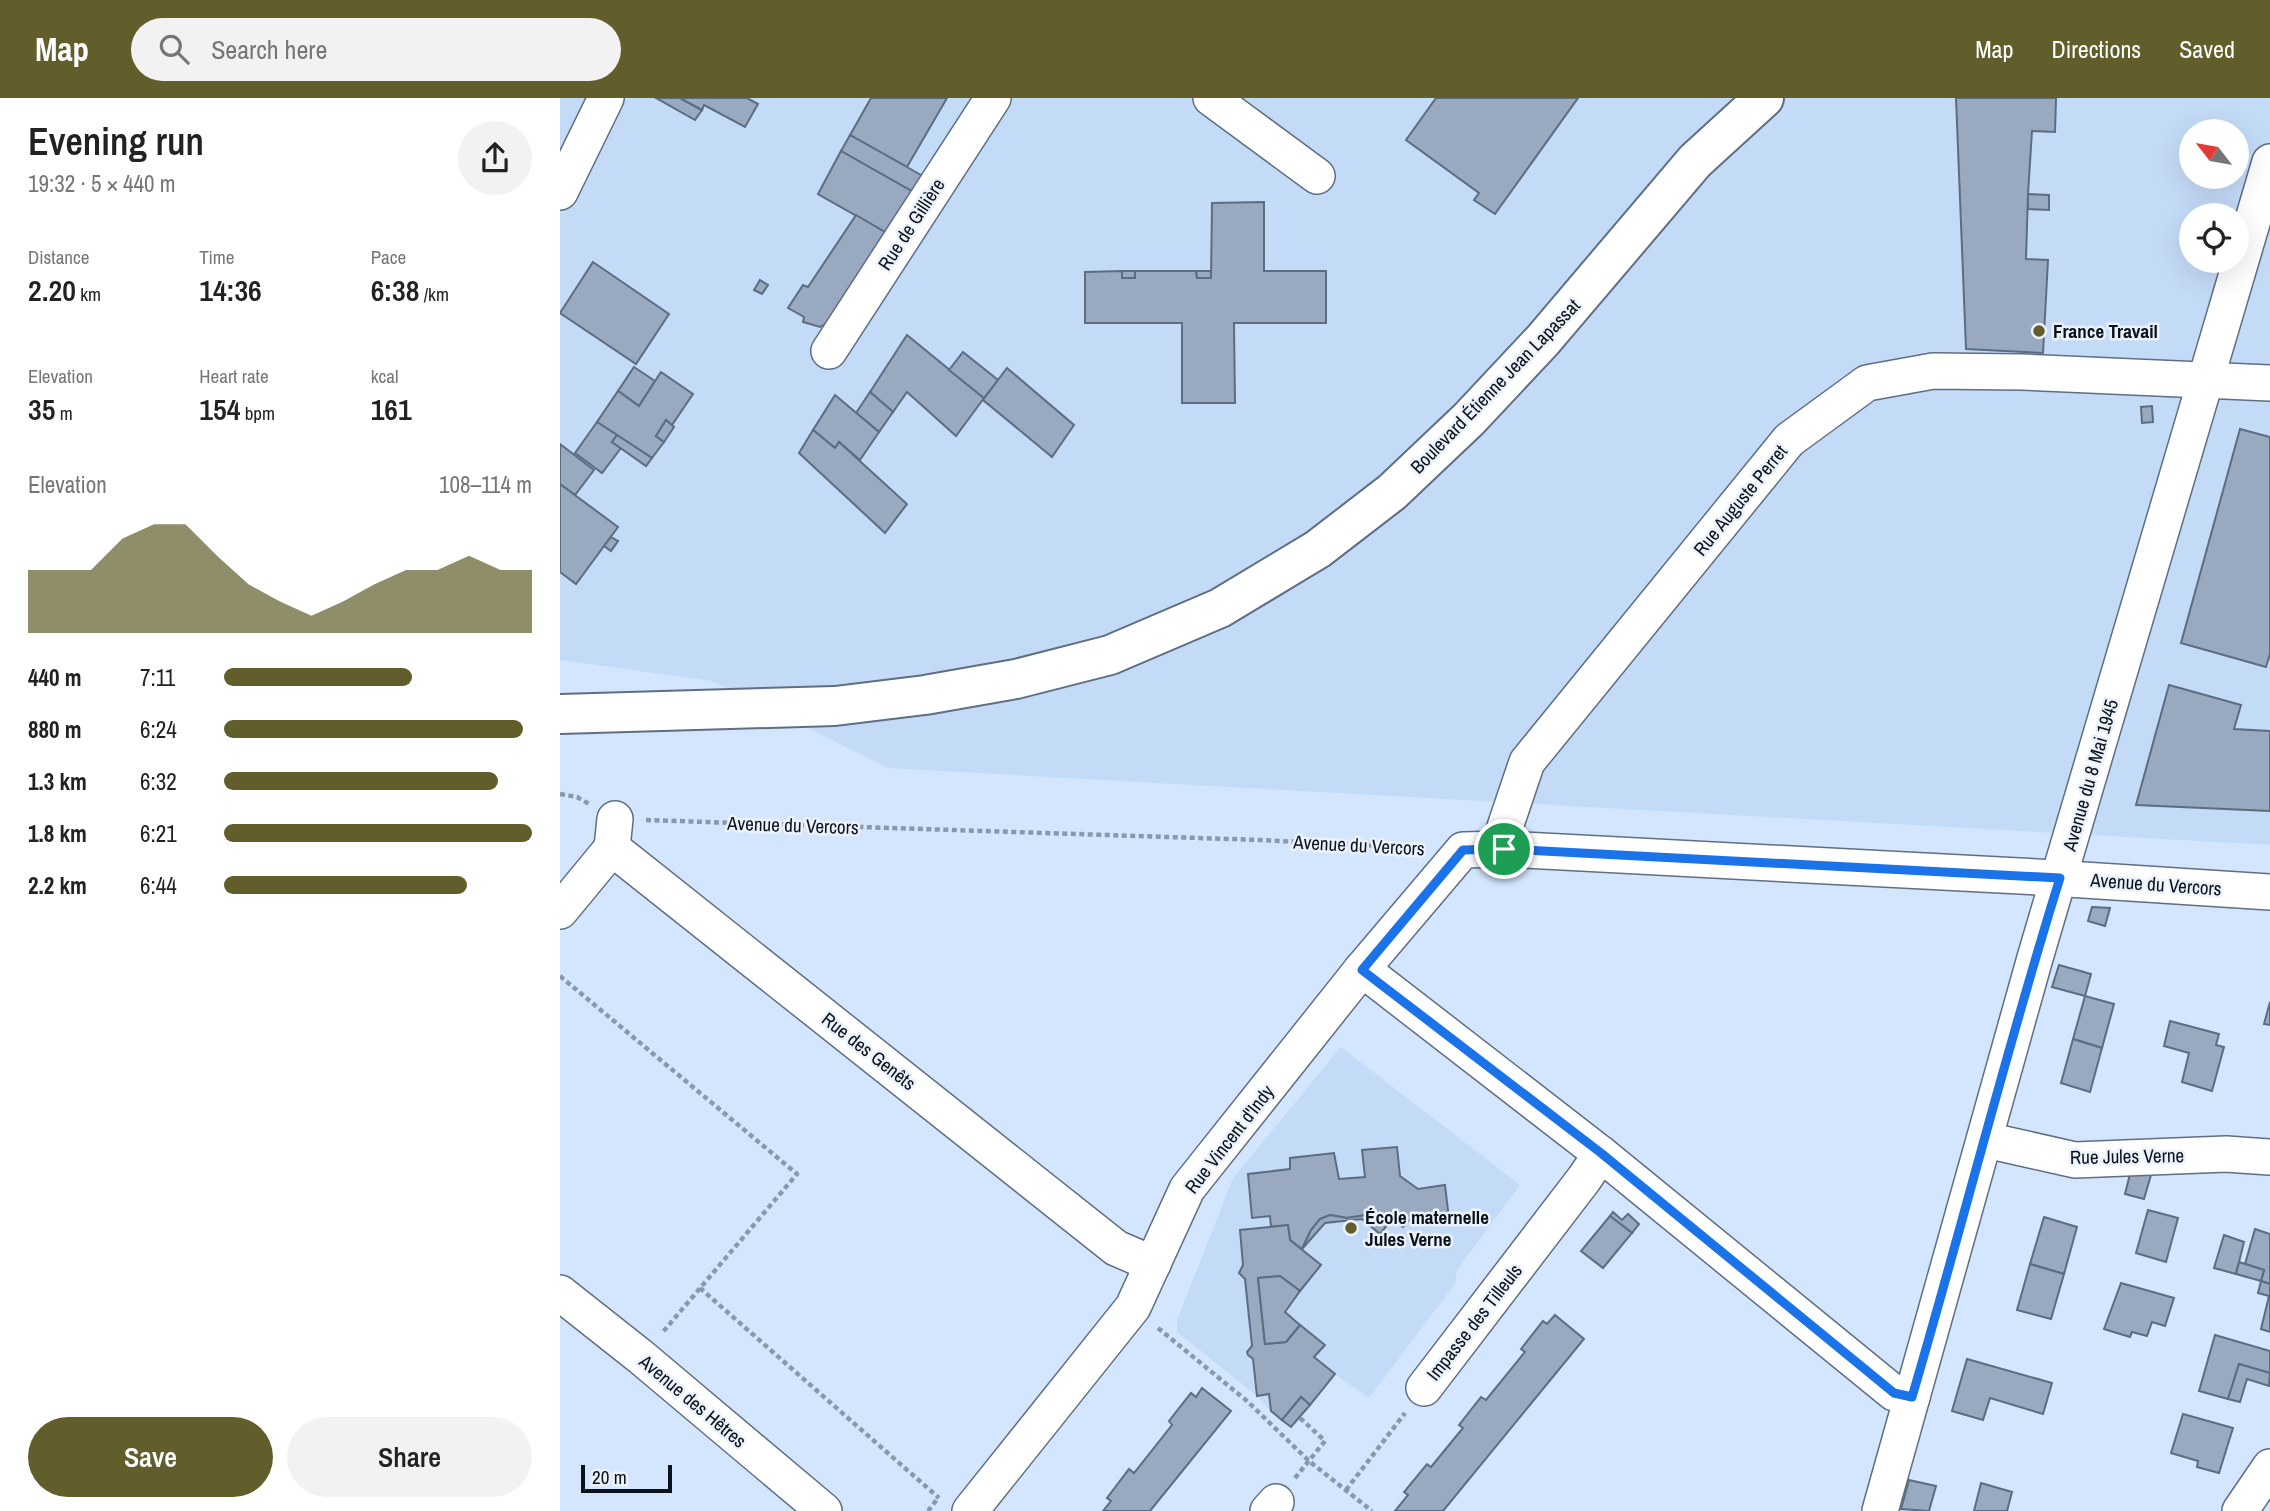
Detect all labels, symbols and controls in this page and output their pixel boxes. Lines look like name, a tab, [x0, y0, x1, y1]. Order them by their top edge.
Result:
search box	[131, 18, 621, 81]
text: Map	[35, 27, 89, 71]
icon: search	[155, 30, 193, 68]
text: Search here	[211, 32, 327, 67]
text: Map	[1975, 33, 2013, 65]
text: Directions	[2051, 33, 2141, 65]
text: Saved	[2179, 33, 2235, 65]
text: Evening run	[28, 116, 204, 167]
north arrow	[2179, 119, 2249, 189]
map controls	[2179, 119, 2249, 273]
button: share	[458, 121, 532, 195]
text: 19:32 · 5 × 440 m	[28, 168, 175, 199]
street label: Rue de Gillière	[872, 173, 950, 275]
button: locate	[2179, 203, 2249, 273]
text: Distance	[28, 244, 89, 270]
text: Time	[199, 244, 234, 270]
text: Pace	[371, 244, 406, 270]
text: 2.20	[28, 270, 76, 310]
text: 14:36	[199, 270, 262, 310]
text: 6:38	[371, 270, 419, 310]
text: km	[76, 281, 101, 307]
text: /km	[419, 281, 449, 307]
street label: Boulevard Étienne Jean Lapassat	[1404, 292, 1586, 479]
place label: France Travail	[2053, 318, 2158, 344]
marker: France Travail	[2031, 323, 2047, 339]
text: Elevation	[28, 363, 93, 389]
text: Heart rate	[199, 363, 269, 389]
text: kcal	[371, 363, 398, 389]
text: 35	[28, 389, 55, 429]
text: 154	[199, 389, 240, 429]
text: 161	[371, 389, 412, 429]
text: m	[55, 400, 73, 426]
text: bpm	[240, 400, 275, 426]
street label: Rue Auguste Perret	[1687, 438, 1793, 561]
text: Elevation	[28, 469, 107, 500]
text: 108–114 m	[439, 469, 532, 500]
text: 440 m	[28, 662, 81, 693]
text: 7:11	[140, 662, 175, 693]
street label: Avenue du 8 Mai 1945	[2056, 696, 2124, 855]
text: 880 m	[28, 714, 81, 745]
text: 6:24	[140, 714, 177, 745]
text: 1.3 km	[28, 766, 87, 797]
text: 6:32	[140, 766, 177, 797]
street label: Avenue du Vercors	[726, 810, 859, 840]
text: 1.8 km	[28, 818, 87, 849]
text: 6:21	[140, 818, 177, 849]
pin	[1474, 819, 1534, 879]
street label: Avenue du Vercors	[1292, 829, 1425, 861]
icon: arrive	[1485, 830, 1523, 868]
street label: Avenue du Vercors	[2089, 866, 2223, 902]
text: 2.2 km	[28, 870, 87, 901]
text: 6:44	[140, 870, 177, 901]
street label: Rue des Genêts	[817, 1006, 922, 1096]
street label: Rue Vincent d'Indy	[1178, 1079, 1280, 1199]
street label: Rue Jules Verne	[2070, 1142, 2184, 1170]
place label: École maternelle Jules Verne	[1365, 1204, 1489, 1252]
marker: École maternelle Jules Verne	[1343, 1220, 1359, 1236]
street label: Impasse des Tilleuls	[1420, 1258, 1528, 1386]
street label: Avenue des Hêtres	[633, 1348, 752, 1454]
button: Save	[28, 1417, 273, 1497]
button: Share	[287, 1417, 532, 1497]
scale bar	[581, 1462, 672, 1494]
text: 20 m	[592, 1464, 627, 1490]

